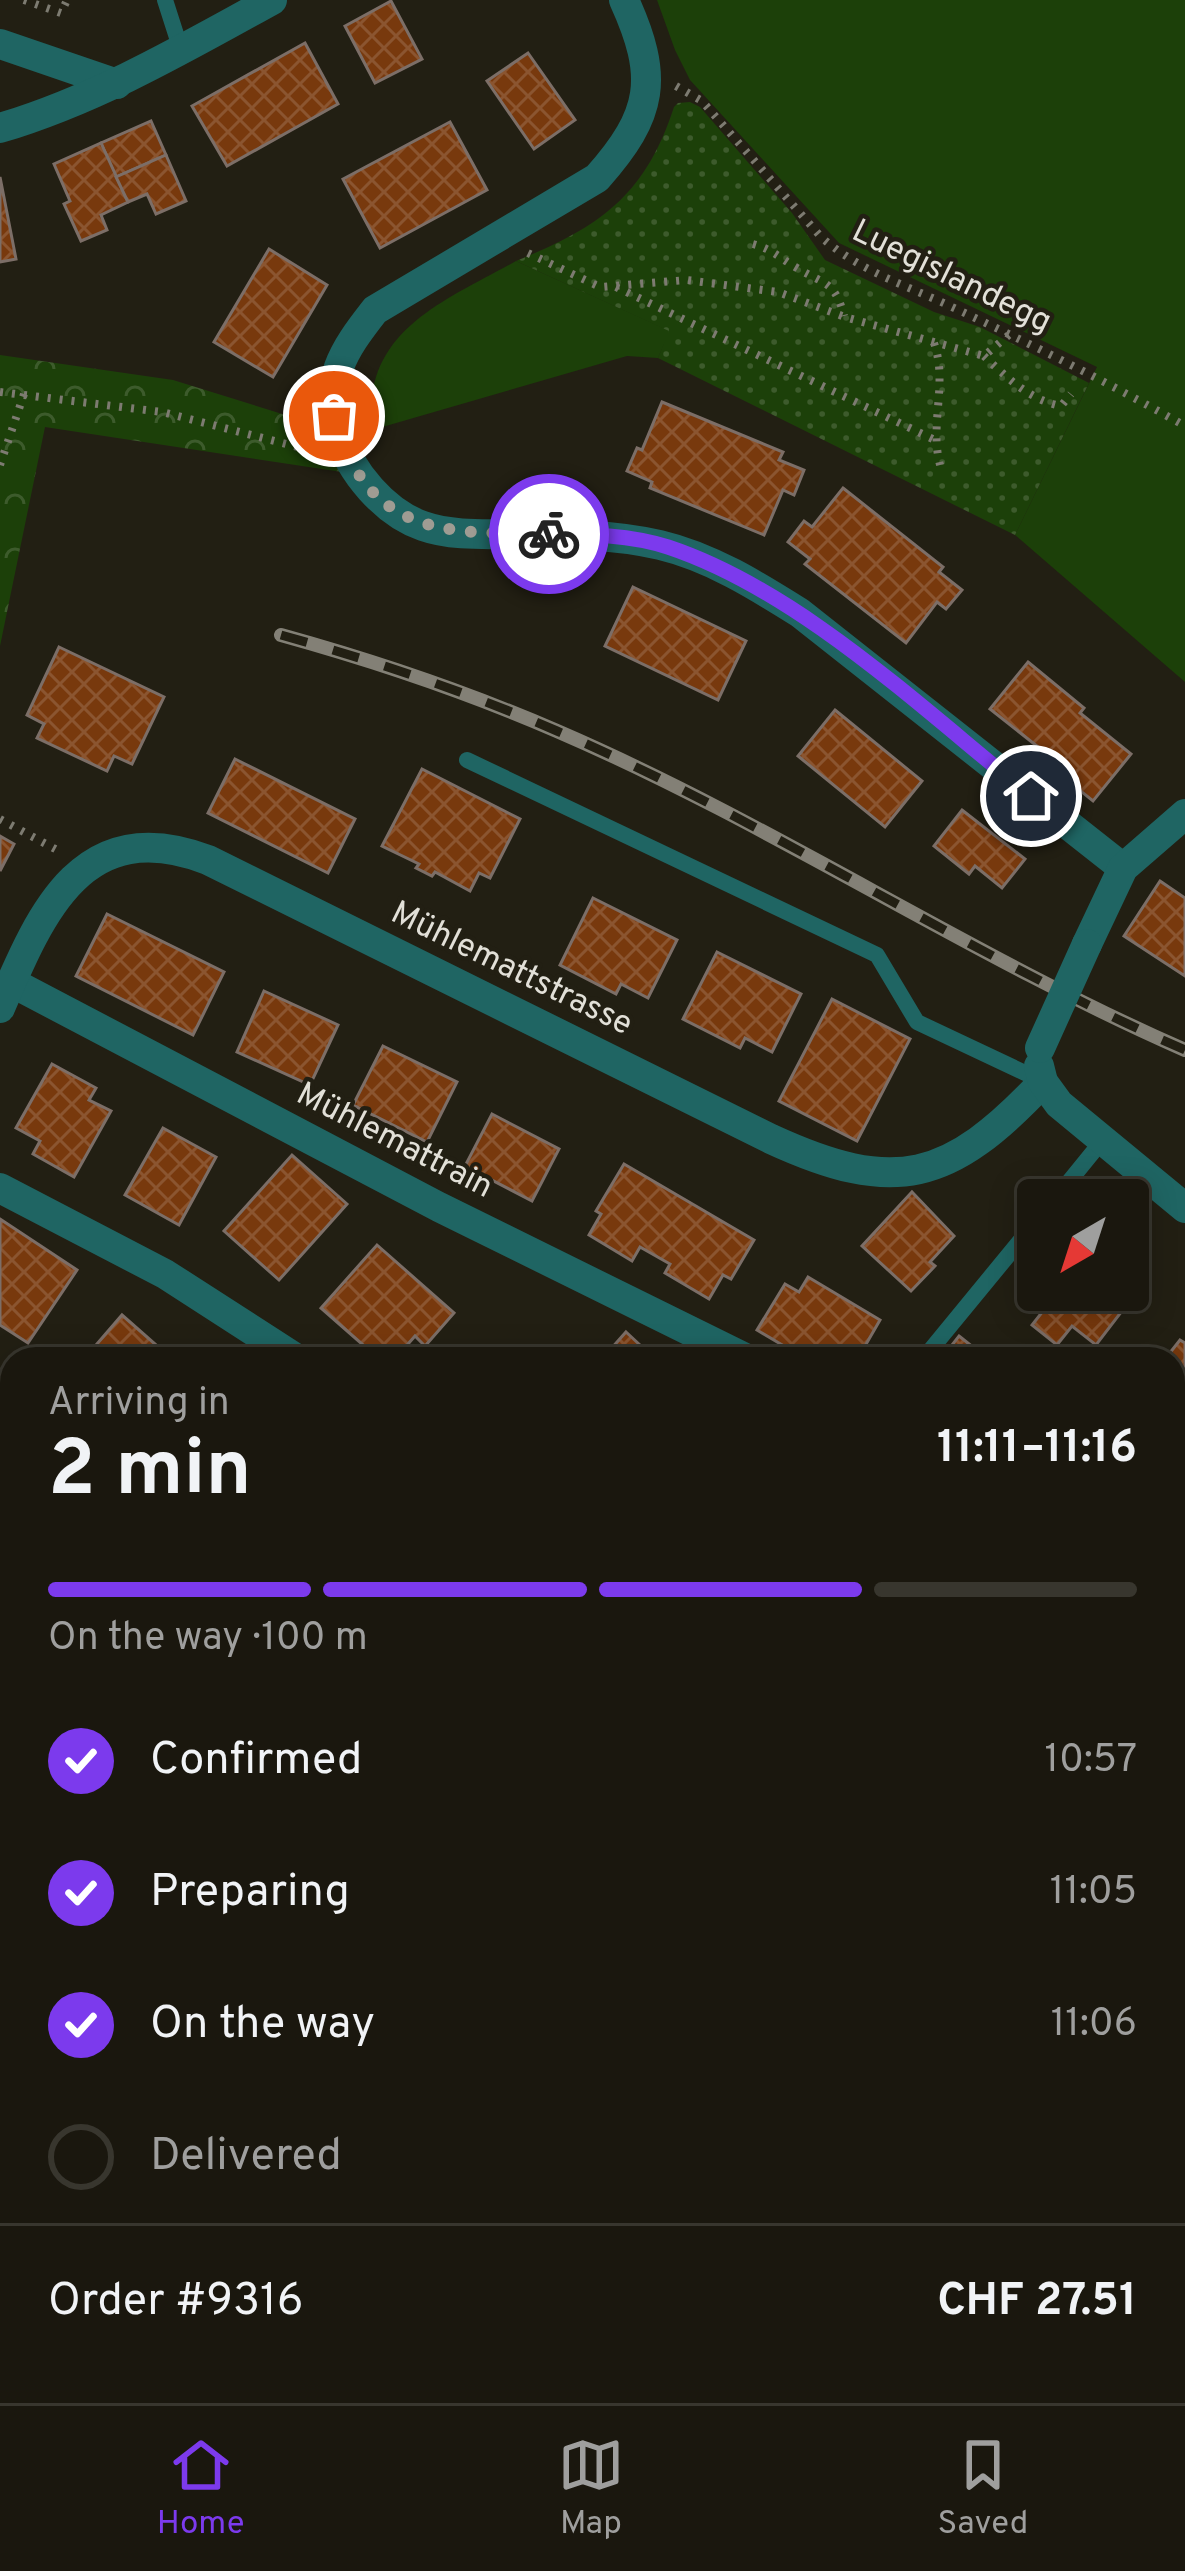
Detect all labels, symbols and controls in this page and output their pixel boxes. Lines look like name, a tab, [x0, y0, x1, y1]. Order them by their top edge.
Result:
street label: Luegislandegg	[844, 212, 1058, 344]
pin	[283, 365, 385, 467]
icon: bag	[301, 383, 367, 449]
courier	[489, 474, 609, 594]
icon: bike	[516, 501, 582, 567]
pin	[980, 745, 1082, 847]
icon: home	[998, 763, 1064, 829]
street label: Mühlemattstrasse	[383, 893, 639, 1047]
street label: Mühlemattrain	[289, 1074, 499, 1210]
north arrow	[1017, 1179, 1149, 1311]
map controls	[1017, 1179, 1149, 1311]
text: Arriving in	[48, 1380, 230, 1429]
text: 11:11–11:16	[937, 1421, 1137, 1478]
text: 2 min	[48, 1424, 252, 1523]
text: On the way · 100 m	[48, 1615, 368, 1664]
icon: check	[48, 1728, 114, 1794]
text: Confirmed	[150, 1733, 362, 1790]
text: 10:57	[1044, 1737, 1137, 1786]
icon: check	[48, 1860, 114, 1926]
text: Preparing	[150, 1865, 350, 1922]
text: 11:05	[1050, 1869, 1137, 1918]
icon: check	[48, 1992, 114, 2058]
text: On the way	[150, 1997, 375, 2054]
text: 11:06	[1051, 2001, 1137, 2050]
text: Delivered	[150, 2129, 342, 2186]
text: Order #9316	[48, 2274, 304, 2331]
text: CHF 27.51	[937, 2274, 1137, 2331]
tab: Home	[157, 2432, 244, 2546]
tab: Map	[558, 2432, 624, 2546]
tab: Saved	[938, 2432, 1028, 2546]

